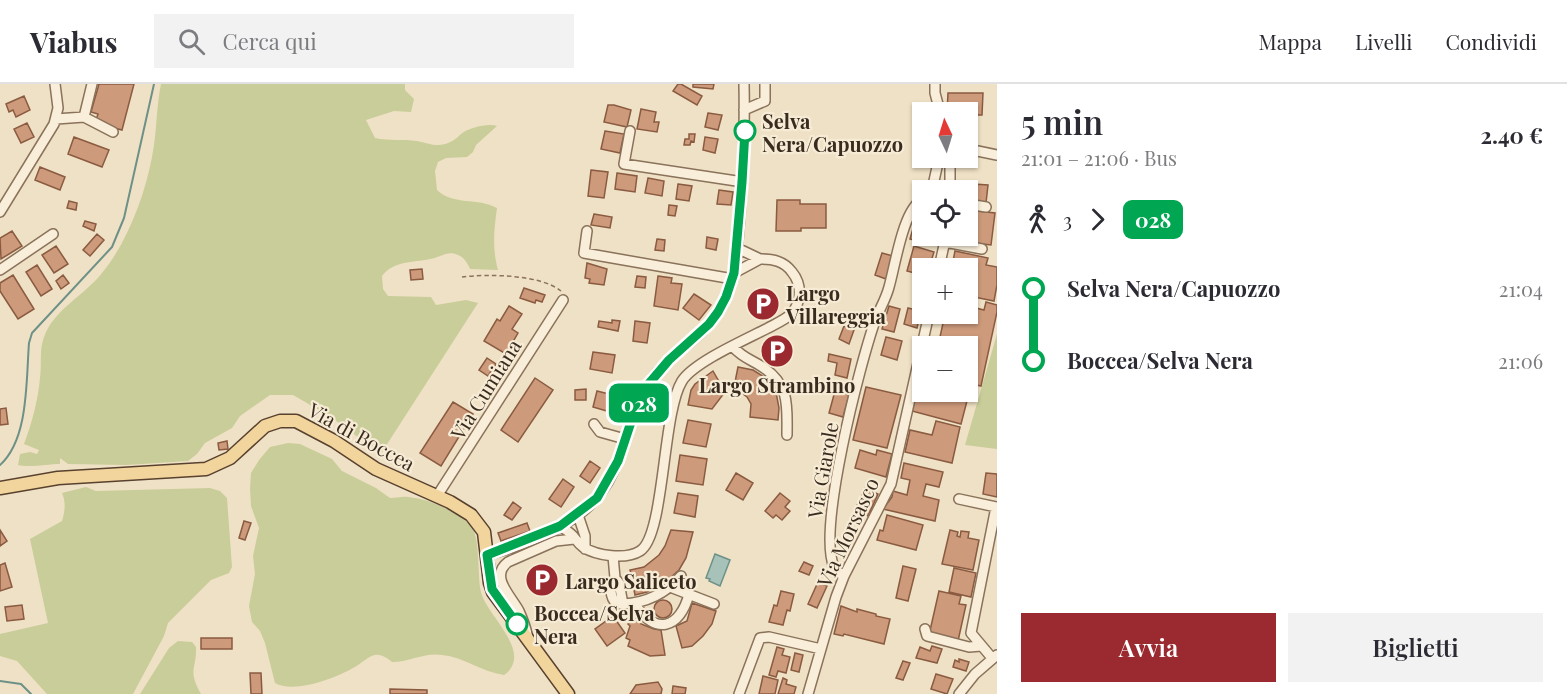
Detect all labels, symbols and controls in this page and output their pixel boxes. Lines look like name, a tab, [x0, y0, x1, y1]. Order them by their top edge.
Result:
search box	[154, 14, 574, 68]
text: Viabus	[30, 23, 118, 60]
icon: search	[175, 25, 208, 58]
text: Cerca qui	[223, 26, 317, 56]
text: Mappa	[1258, 27, 1322, 55]
text: Livelli	[1355, 27, 1412, 55]
text: Condividi	[1445, 27, 1537, 55]
text: 5 min	[1021, 99, 1103, 143]
north arrow	[912, 102, 978, 168]
map controls	[912, 102, 978, 402]
place label: Selva Nera/Capuozzo	[762, 107, 903, 157]
marker: Selva Nera/Capuozzo	[734, 120, 756, 142]
text: 2.40 €	[1481, 120, 1543, 150]
text: 21:01 – 21:06 · Bus	[1021, 144, 1177, 171]
button: locate	[912, 180, 978, 246]
icon: walk	[1021, 203, 1054, 236]
icon: forward	[1081, 203, 1114, 236]
text: 028	[1135, 205, 1171, 233]
text: 3	[1063, 206, 1072, 233]
button: +	[912, 258, 978, 324]
text: Selva Nera/Capuozzo	[1067, 273, 1280, 303]
text: 21:04	[1499, 275, 1543, 302]
place label: Largo Villareggia	[785, 279, 887, 329]
parking icon: Largo Villareggia	[745, 286, 781, 322]
parking icon: Largo Strambino	[759, 333, 795, 369]
street label: Via Cumiana	[443, 334, 527, 445]
button: −	[912, 336, 978, 402]
text: Boccea/Selva Nera	[1067, 345, 1253, 375]
text: 21:06	[1498, 347, 1543, 374]
place label: Largo Strambino	[699, 371, 855, 398]
line badge: 028	[604, 384, 674, 422]
text: 028	[621, 389, 657, 417]
street label: Via di Boccea	[303, 395, 420, 476]
street label: Via Giarole	[800, 420, 844, 521]
street label: Via Morsasco	[809, 473, 884, 592]
parking icon: Largo Saliceto	[524, 562, 560, 598]
place label: Largo Saliceto	[565, 567, 696, 594]
place label: Boccea/Selva Nera	[534, 599, 655, 649]
marker: Boccea/Selva Nera	[506, 613, 528, 635]
button: Avvia	[1021, 613, 1276, 682]
button: Biglietti	[1288, 613, 1543, 682]

